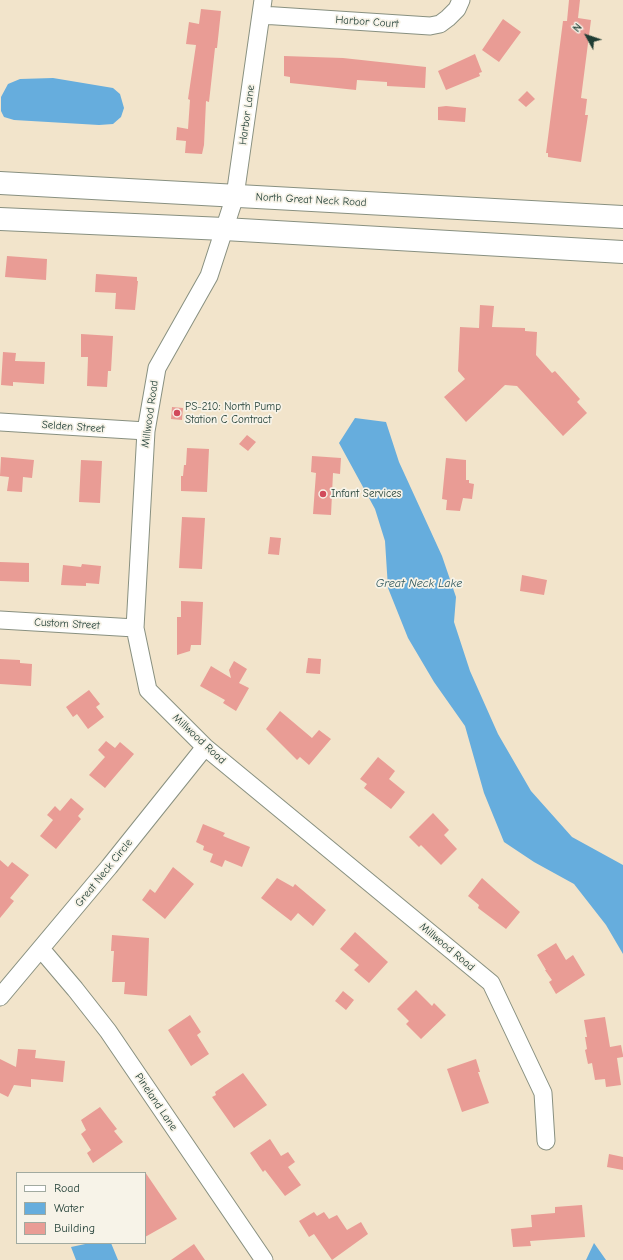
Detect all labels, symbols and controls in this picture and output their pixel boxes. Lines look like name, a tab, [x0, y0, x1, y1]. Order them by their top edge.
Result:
street label: Harbor Court	[335, 13, 399, 31]
north arrow	[567, 16, 607, 56]
text: N	[570, 21, 585, 35]
street label: Harbor Lane	[236, 84, 258, 146]
street label: North Great Neck Road	[255, 191, 367, 209]
street label: Millwood Road	[139, 380, 161, 448]
place label: PS-210: North Pump Station C Contract	[185, 400, 281, 426]
marker: PS-210: North Pump Station C Contract	[172, 408, 182, 418]
street label: Selden Street	[41, 418, 105, 436]
place label: Infant Services	[331, 487, 401, 501]
marker: Infant Services	[318, 489, 328, 499]
water label: Great Neck Lake	[376, 577, 462, 591]
street label: Custom Street	[34, 616, 100, 632]
street label: Millwood Road	[170, 711, 228, 767]
street label: Great Neck Circle	[73, 836, 135, 910]
street label: Millwood Road	[417, 920, 477, 974]
street label: Pineland Lane	[132, 1071, 180, 1133]
legend	[16, 1172, 146, 1244]
text: Road	[54, 1181, 80, 1195]
text: Water	[54, 1201, 84, 1215]
text: Building	[54, 1221, 95, 1235]

